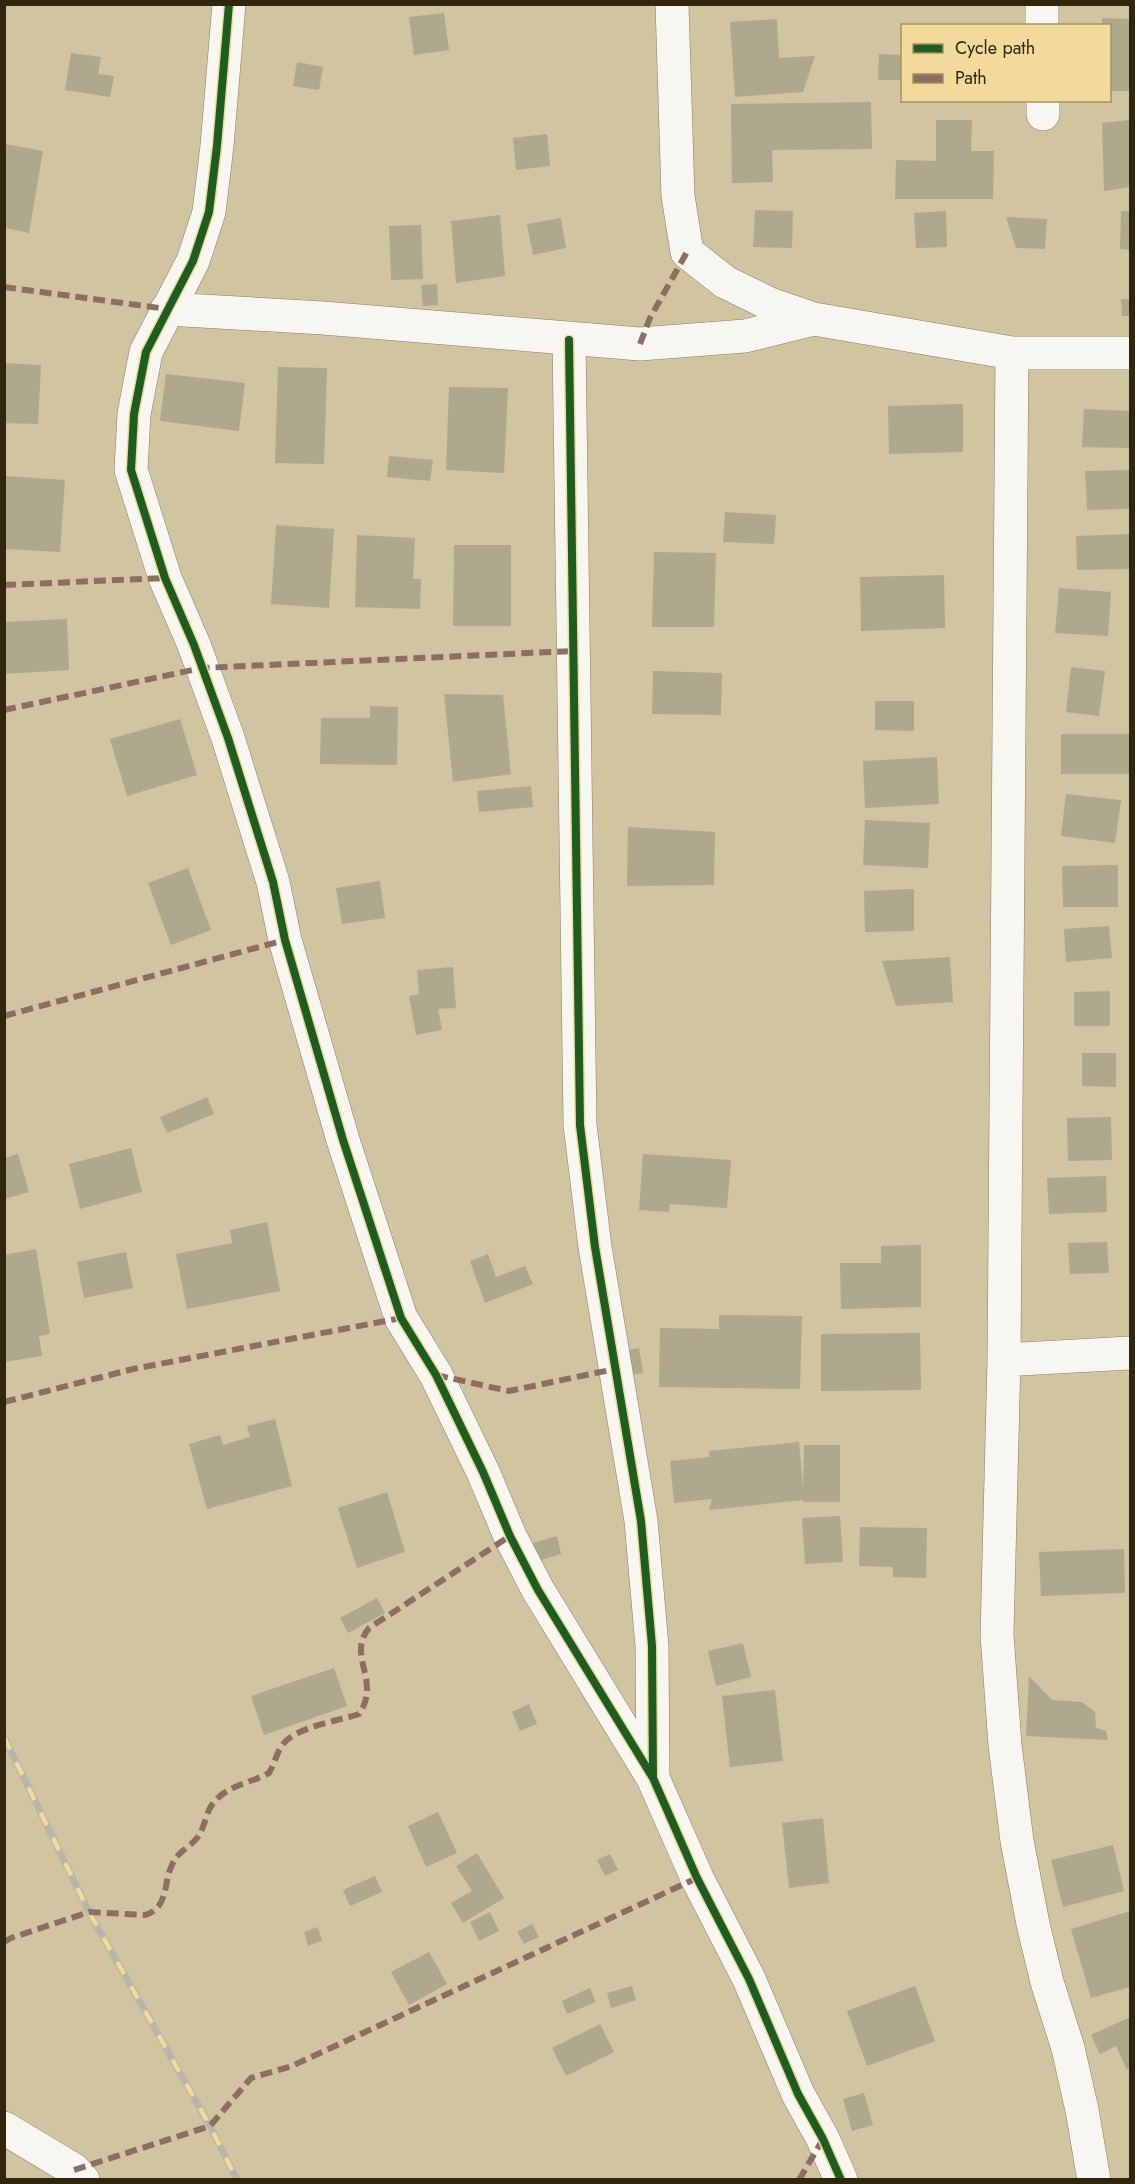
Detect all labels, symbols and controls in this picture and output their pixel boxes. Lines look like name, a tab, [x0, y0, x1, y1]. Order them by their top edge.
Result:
legend	[901, 24, 1111, 102]
text: Cycle path	[955, 35, 1035, 61]
text: Path	[955, 65, 987, 91]

